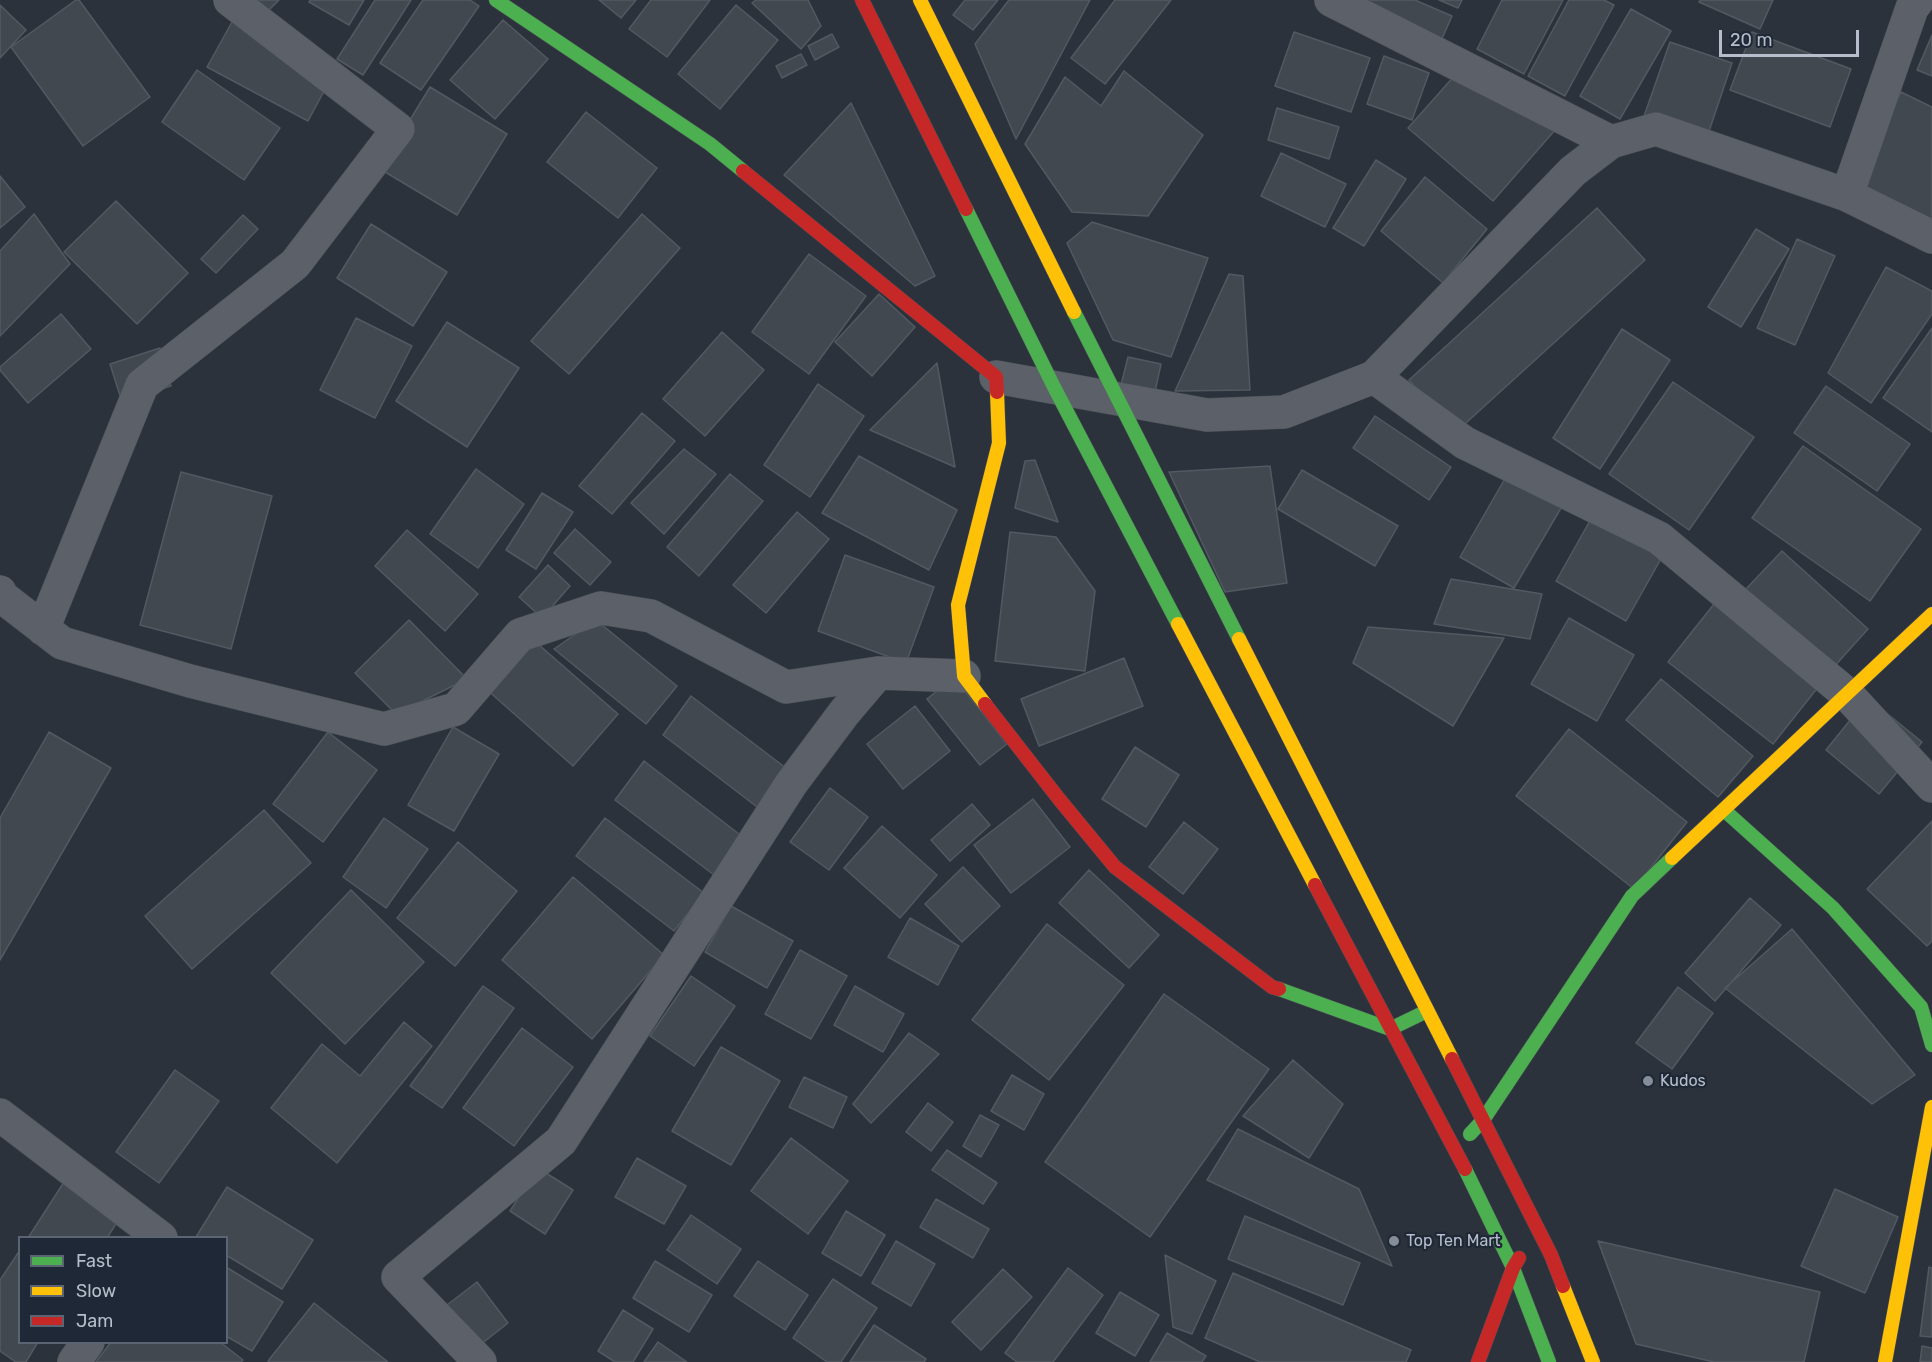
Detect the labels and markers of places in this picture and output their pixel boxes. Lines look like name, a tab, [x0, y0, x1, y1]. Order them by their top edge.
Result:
place label: Kudos	[1660, 1071, 1706, 1091]
marker: Kudos	[1641, 1074, 1655, 1088]
place label: Top Ten Mart	[1406, 1231, 1501, 1251]
marker: Top Ten Mart	[1387, 1234, 1401, 1248]

